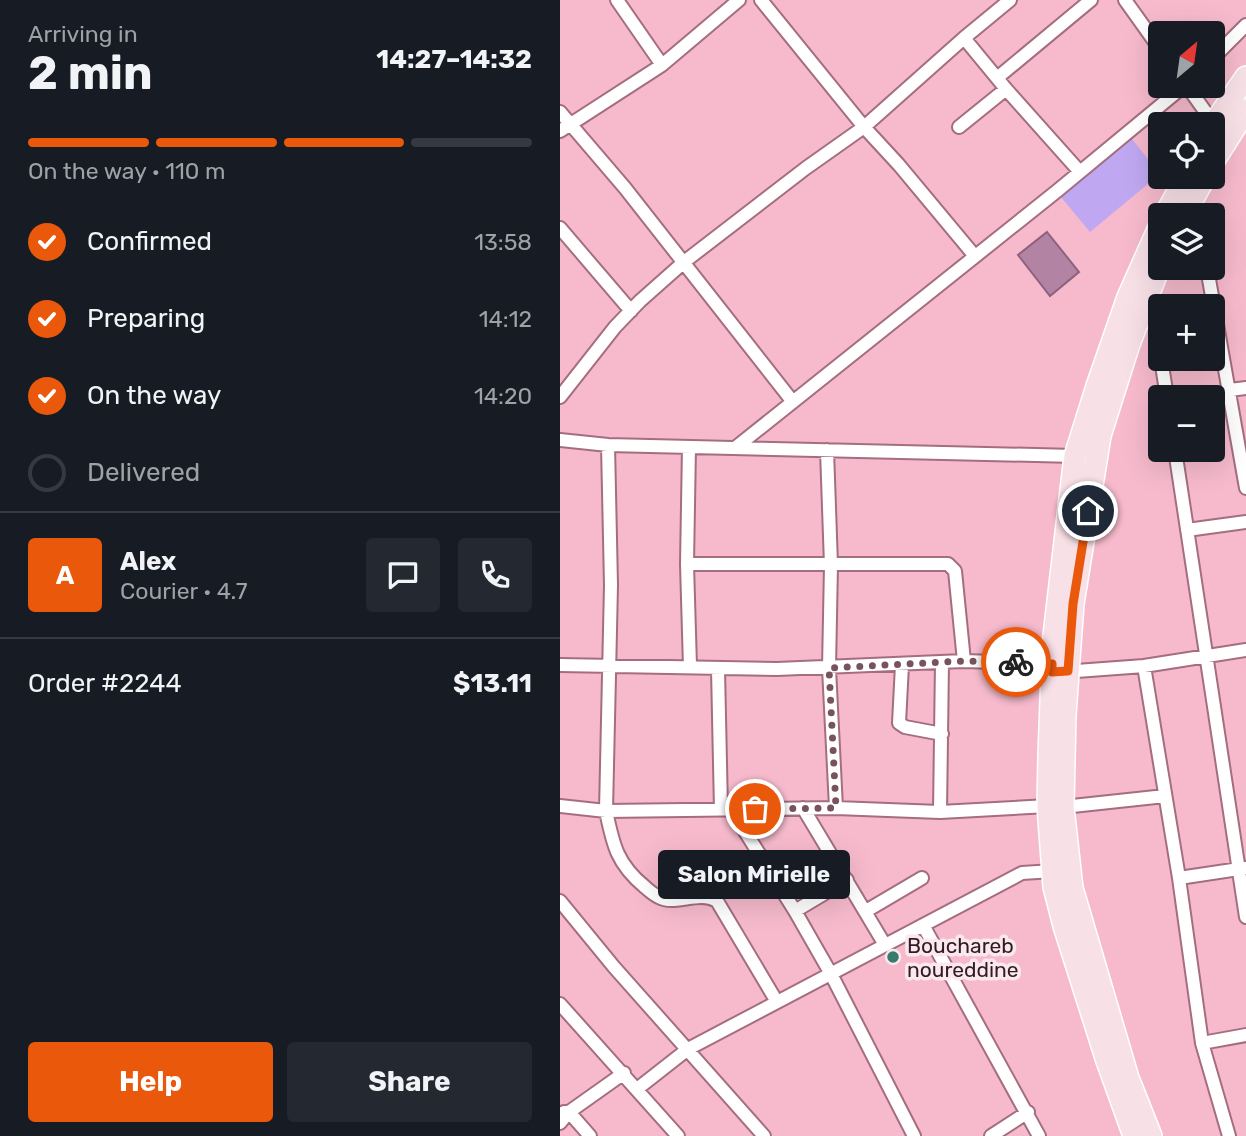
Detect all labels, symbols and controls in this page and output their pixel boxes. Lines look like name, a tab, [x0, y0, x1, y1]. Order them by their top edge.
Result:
text: Arriving in	[28, 20, 138, 48]
north arrow	[1148, 21, 1225, 98]
map controls	[1148, 21, 1225, 462]
text: 14:27–14:32	[376, 44, 532, 75]
text: 2 min	[28, 46, 153, 101]
button: locate	[1148, 112, 1225, 189]
text: On the way · 110 m	[28, 157, 226, 185]
button: layers	[1148, 203, 1225, 280]
icon: check	[28, 223, 66, 261]
text: Confirmed	[87, 226, 212, 257]
text: 13:58	[474, 228, 532, 256]
button: +	[1148, 294, 1225, 371]
icon: check	[28, 300, 66, 338]
text: Preparing	[87, 303, 205, 334]
text: 14:12	[479, 305, 532, 333]
icon: check	[28, 377, 66, 415]
text: On the way	[87, 380, 221, 411]
text: 14:20	[474, 382, 532, 410]
button: −	[1148, 385, 1225, 462]
text: Delivered	[87, 457, 200, 488]
pin	[1058, 481, 1118, 541]
icon: home	[1069, 492, 1107, 530]
button: chat	[366, 538, 440, 612]
button: phone	[458, 538, 532, 612]
text: Alex	[120, 546, 176, 577]
text: A	[56, 560, 74, 591]
text: Courier · 4.7	[120, 577, 247, 605]
courier	[981, 627, 1051, 697]
icon: bike	[997, 643, 1035, 681]
text: Order #2244	[28, 668, 182, 699]
text: $13.11	[453, 668, 532, 699]
pin	[725, 779, 785, 839]
icon: bag	[736, 790, 774, 828]
callout: Salon Mirielle	[659, 851, 851, 900]
text: Salon Mirielle	[678, 860, 830, 888]
place label: Bouchareb noureddine	[907, 933, 1019, 982]
marker: Bouchareb noureddine	[885, 949, 901, 965]
button: Help	[28, 1042, 273, 1122]
button: Share	[287, 1042, 532, 1122]

